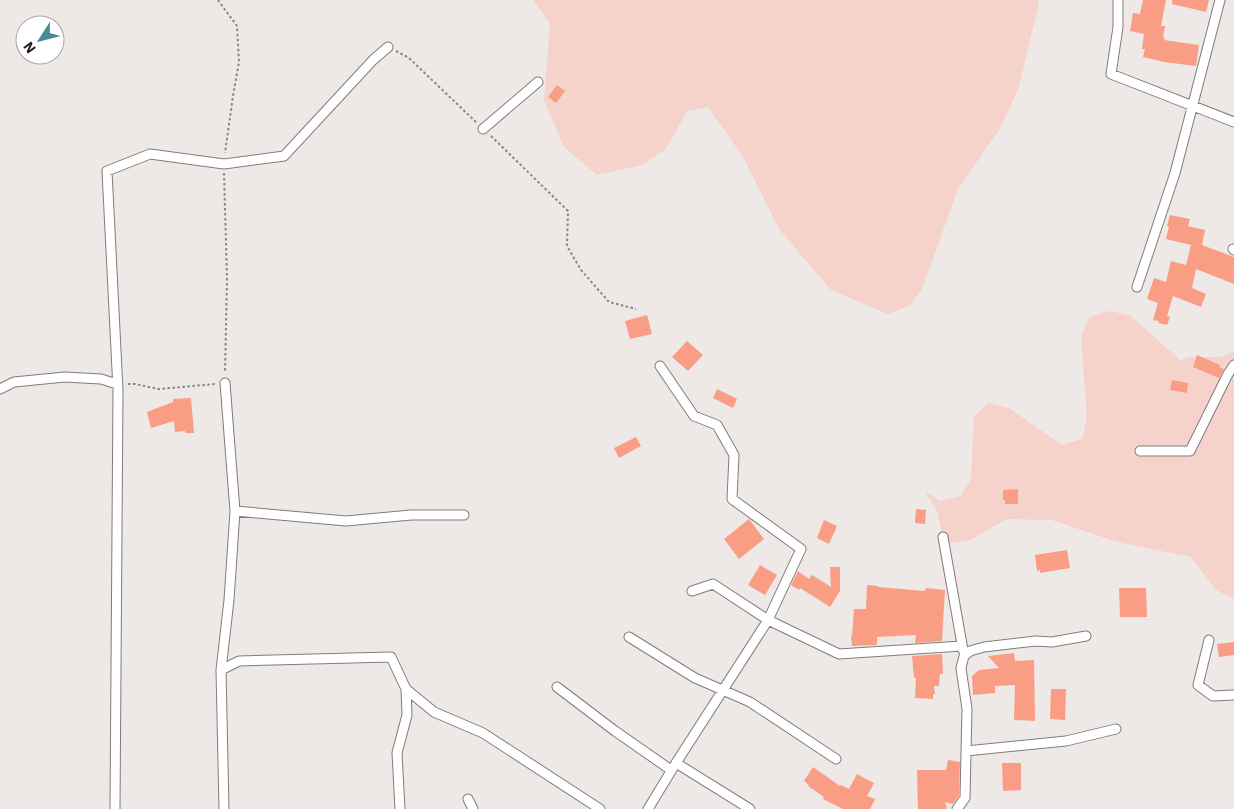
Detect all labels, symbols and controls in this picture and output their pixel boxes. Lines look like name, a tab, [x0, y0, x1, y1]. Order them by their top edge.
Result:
north arrow	[15, 15, 65, 65]
text: N	[19, 38, 40, 57]

